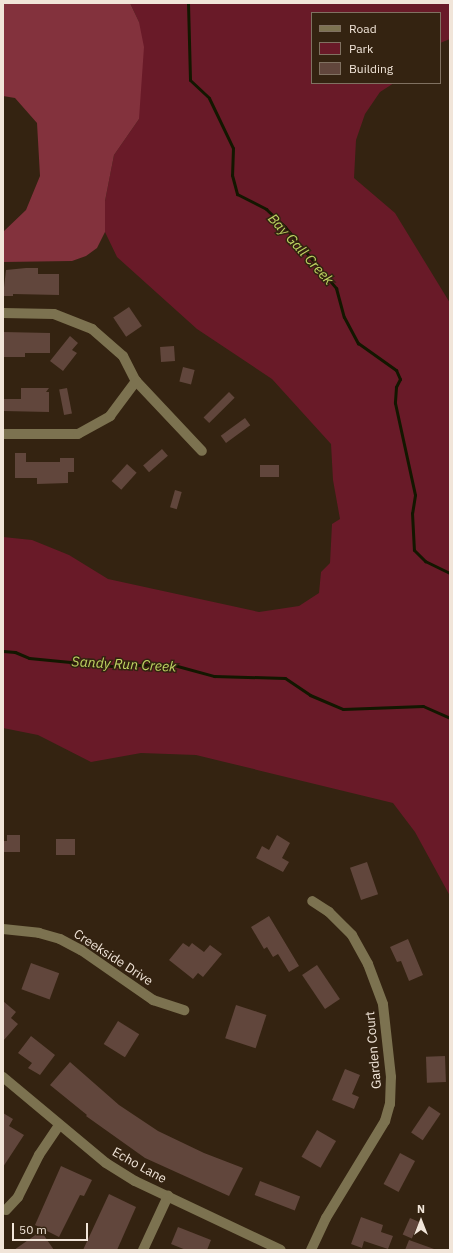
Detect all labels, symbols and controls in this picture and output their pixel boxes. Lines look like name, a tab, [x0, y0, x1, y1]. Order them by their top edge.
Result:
legend	[311, 12, 441, 84]
text: Road	[349, 21, 377, 36]
text: Park	[349, 41, 373, 56]
text: Building	[349, 61, 393, 76]
water label: Bay Gall Creek	[265, 210, 337, 288]
water label: Sandy Run Creek	[71, 653, 177, 675]
street label: Creekside Drive	[70, 927, 156, 989]
street label: Garden Court	[363, 1011, 385, 1089]
street label: Echo Lane	[109, 1145, 169, 1187]
north arrow	[401, 1201, 441, 1241]
text: N	[417, 1202, 425, 1216]
scale bar	[14, 1215, 90, 1241]
text: 50 m	[19, 1222, 47, 1237]

